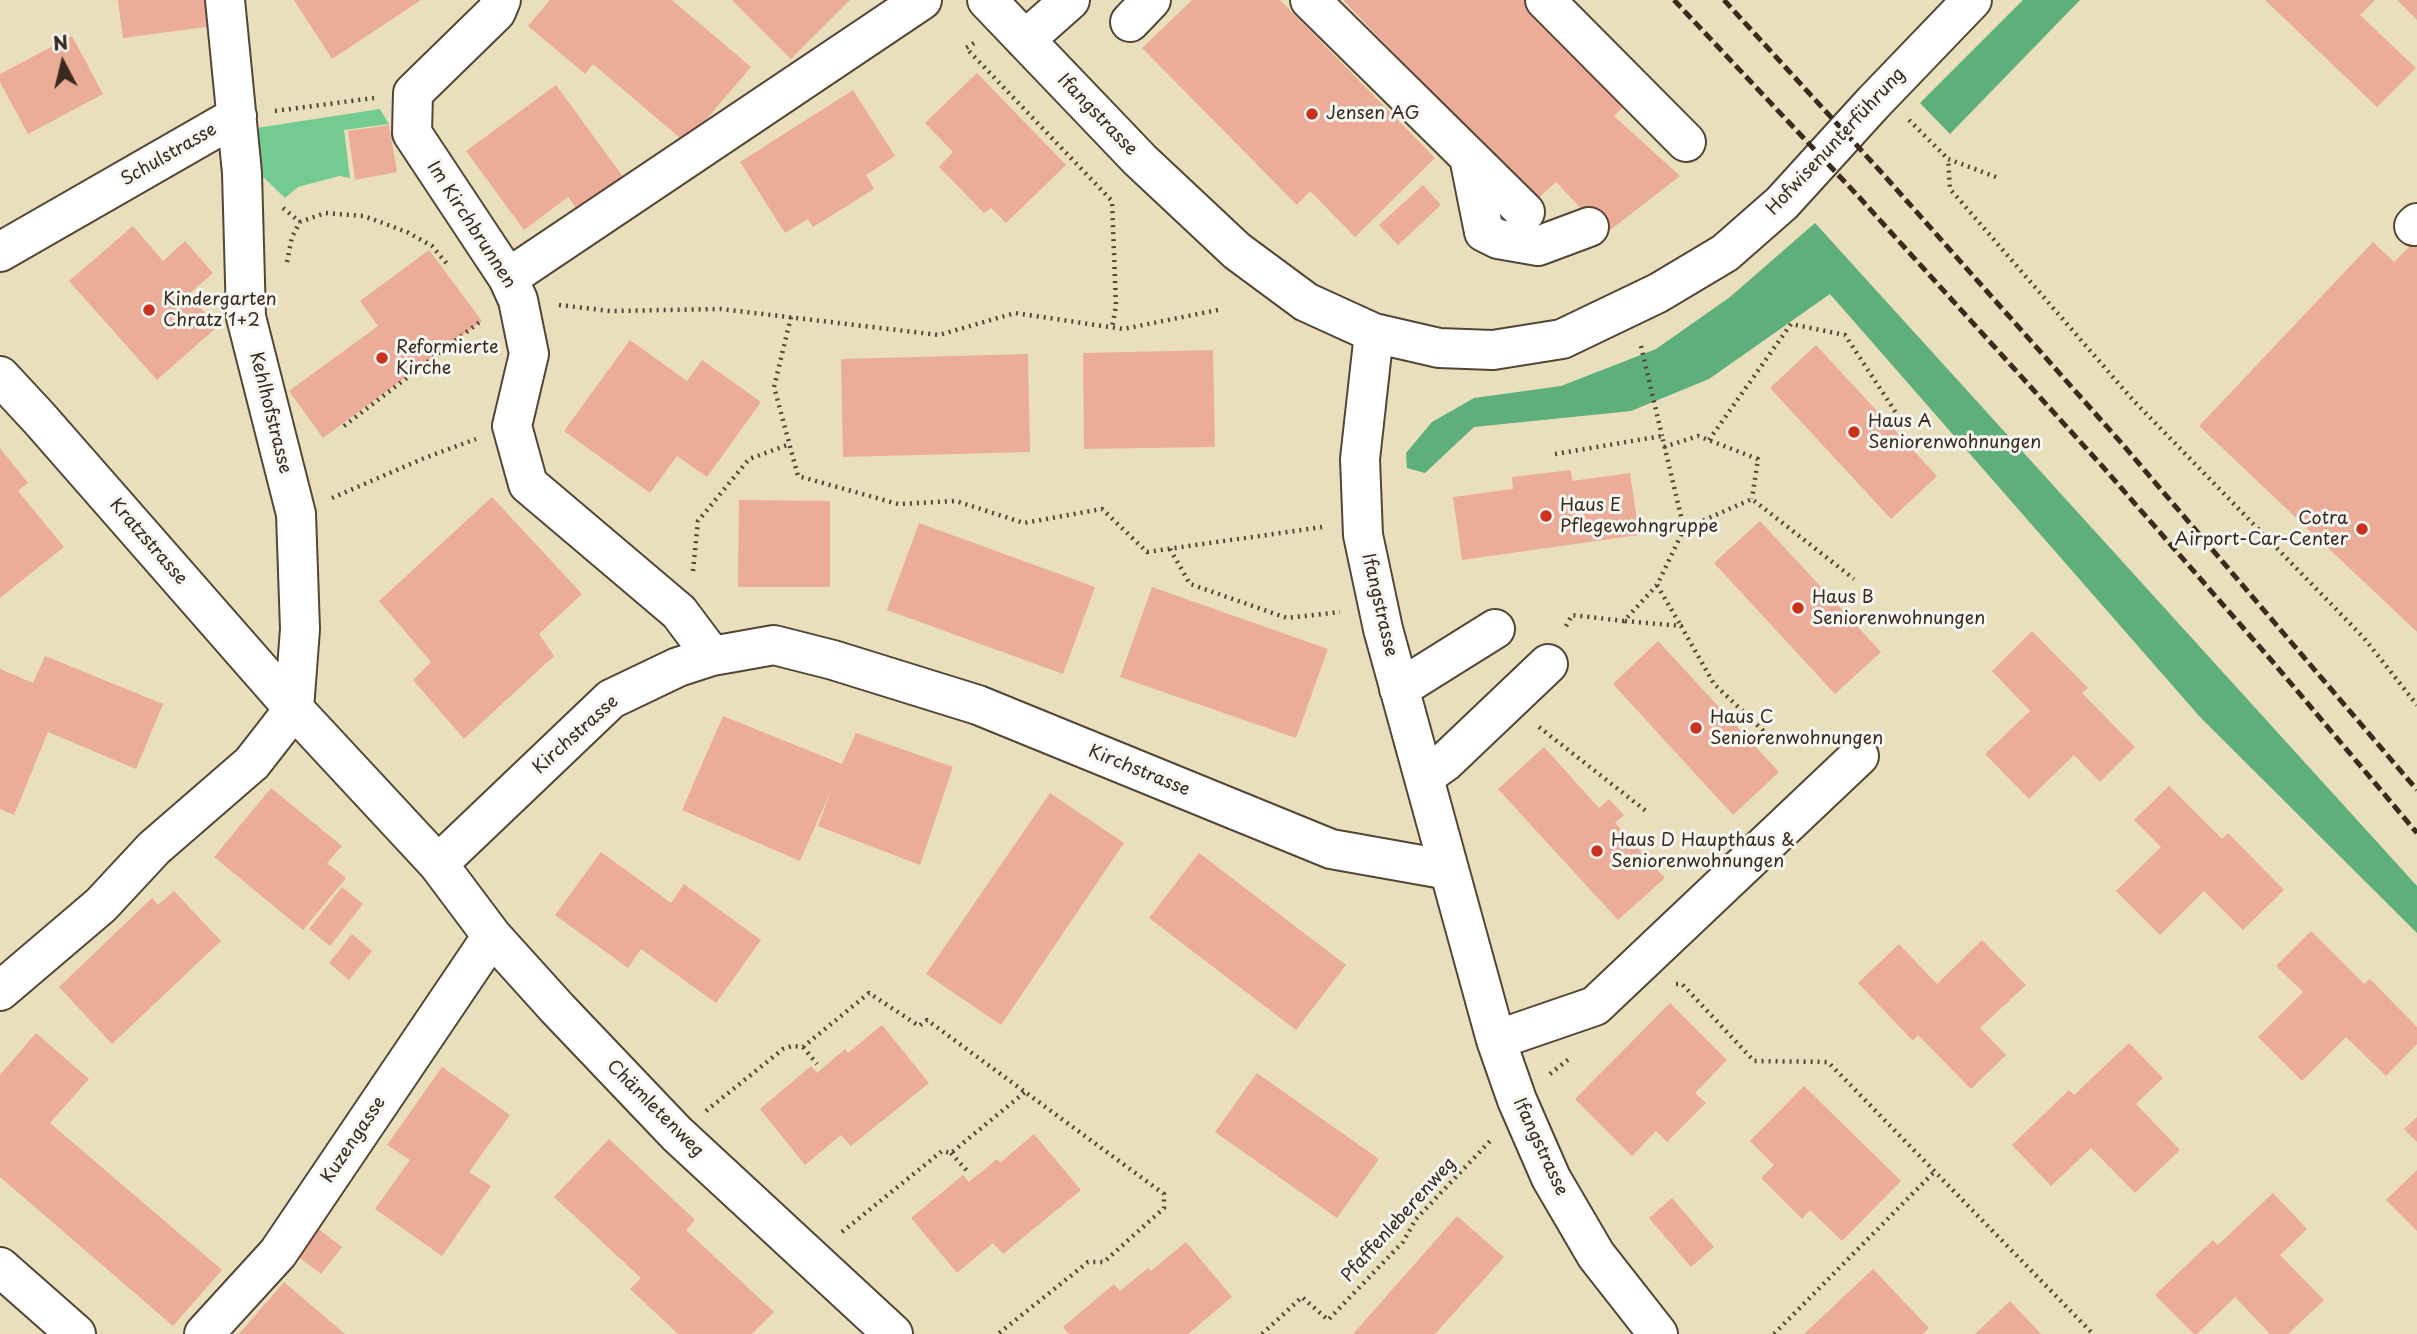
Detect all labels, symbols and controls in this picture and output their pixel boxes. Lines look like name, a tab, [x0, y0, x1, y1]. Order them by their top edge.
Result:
text: N	[51, 27, 70, 57]
north arrow	[28, 28, 98, 98]
street label: Hofwisenunterführung	[1762, 64, 1910, 220]
street label: Ifangstrasse	[1053, 70, 1141, 160]
place label: Jensen AG	[1326, 103, 1420, 125]
marker: Jensen AG	[1304, 106, 1320, 122]
street label: Schulstrasse	[117, 119, 221, 191]
street label: Im Kirchbrunnen	[422, 157, 520, 293]
place label: Kindergarten Chratz 1+2	[163, 289, 277, 332]
marker: Kindergarten Chratz 1+2	[141, 302, 157, 318]
place label: Reformierte Kirche	[396, 337, 498, 380]
street label: Kehlhofstrasse	[244, 350, 296, 476]
marker: Reformierte Kirche	[374, 350, 390, 366]
place label: Haus A Seniorenwohnungen	[1868, 411, 2041, 453]
marker: Haus A Seniorenwohnungen	[1846, 424, 1862, 440]
street label: Kratzstrasse	[105, 494, 191, 590]
place label: Haus E Pflegewohngruppe	[1560, 495, 1718, 538]
marker: Haus E Pflegewohngruppe	[1538, 508, 1554, 524]
place label: Cotra Airport-Car-Center	[2175, 508, 2348, 550]
marker: Cotra Airport-Car-Center	[2354, 521, 2370, 537]
street label: Ifangstrasse	[1357, 551, 1401, 659]
place label: Haus B Seniorenwohnungen	[1812, 587, 1985, 630]
marker: Haus B Seniorenwohnungen	[1790, 600, 1806, 616]
street label: Kirchstrasse	[529, 691, 623, 779]
place label: Haus C Seniorenwohnungen	[1710, 707, 1883, 750]
marker: Haus C Seniorenwohnungen	[1688, 720, 1704, 736]
street label: Kirchstrasse	[1085, 741, 1193, 801]
place label: Haus D Haupthaus & Seniorenwohnungen	[1611, 830, 1795, 872]
marker: Haus D Haupthaus & Seniorenwohnungen	[1589, 843, 1605, 859]
street label: Chämletenweg	[602, 1056, 708, 1162]
street label: Kuzengasse	[317, 1093, 391, 1187]
street label: Ifangstrasse	[1508, 1095, 1572, 1199]
street label: Pfaffenleberenweg	[1337, 1153, 1461, 1287]

